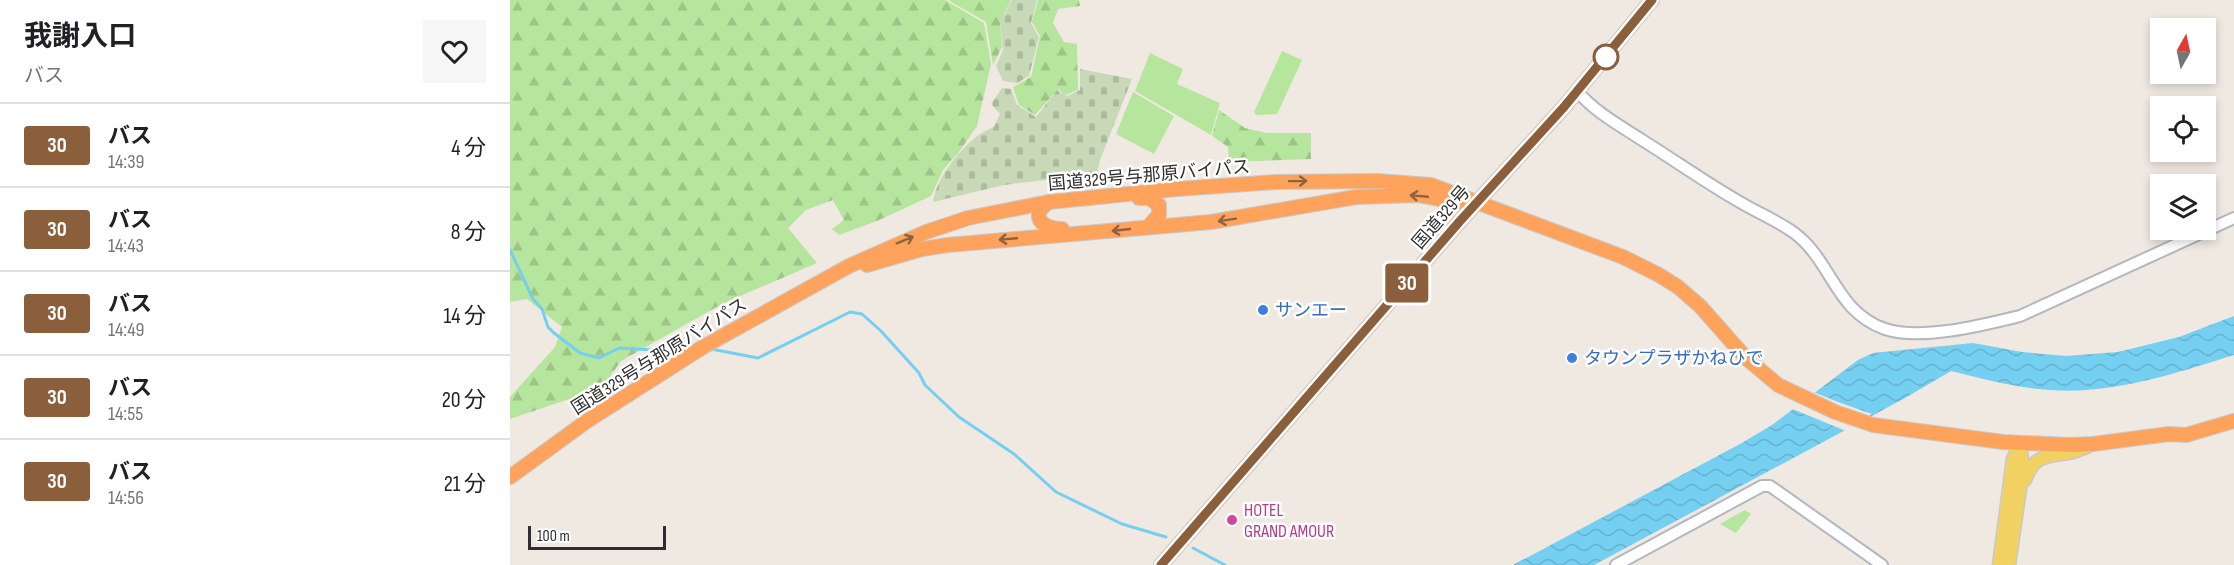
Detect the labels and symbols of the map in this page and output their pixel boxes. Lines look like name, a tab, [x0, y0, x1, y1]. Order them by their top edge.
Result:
north arrow	[2150, 18, 2216, 84]
unlabelled marker	[1593, 44, 1619, 70]
street label: 国道329号与那原バイパス	[1047, 156, 1251, 195]
one-way arrow	[1288, 175, 1308, 187]
street label: 国道329号	[1408, 181, 1475, 253]
one-way arrow	[1410, 190, 1430, 201]
one-way arrow	[1217, 215, 1237, 226]
one-way arrow	[1112, 225, 1132, 236]
one-way arrow	[895, 234, 914, 245]
one-way arrow	[999, 234, 1019, 245]
line badge: 30	[1380, 264, 1434, 302]
street label: 国道329号与那原バイパス	[568, 294, 751, 419]
place label: サンエー	[1275, 300, 1347, 321]
marker: サンエー	[1256, 303, 1270, 317]
place label: タウンプラザかねひで	[1584, 348, 1763, 369]
marker: タウンプラザかねひで	[1565, 351, 1579, 365]
place label: HOTEL GRAND AMOUR	[1244, 500, 1334, 542]
marker: HOTEL GRAND AMOUR	[1225, 513, 1239, 527]
scale bar	[528, 523, 666, 550]

